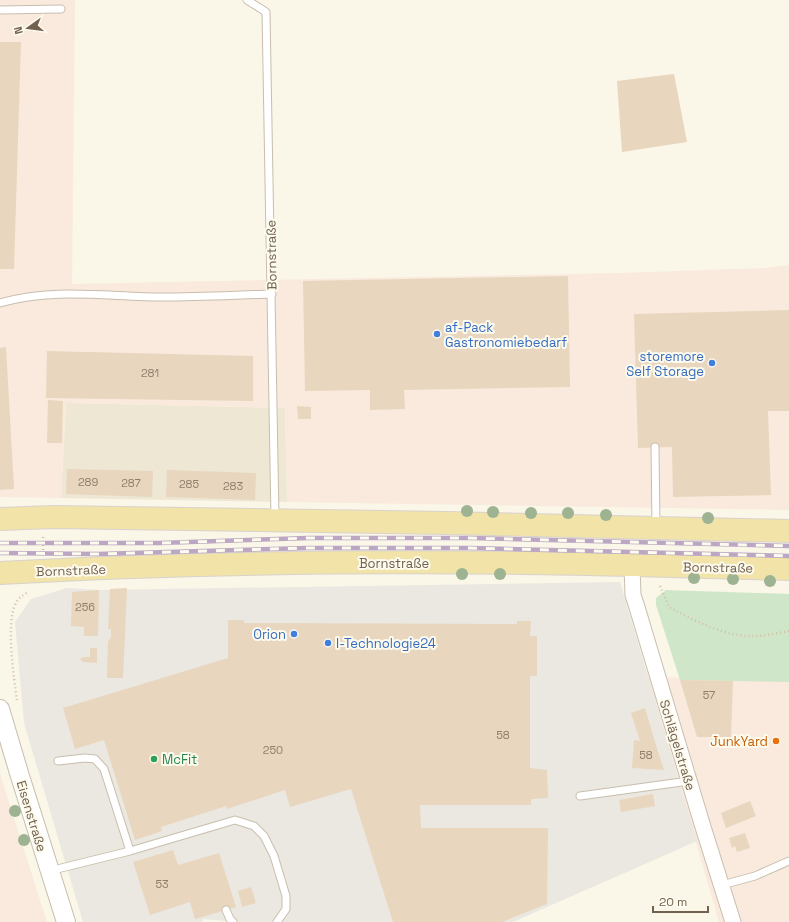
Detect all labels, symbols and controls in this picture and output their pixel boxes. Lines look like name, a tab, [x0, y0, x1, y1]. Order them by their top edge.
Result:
north arrow	[8, 8, 48, 48]
text: N	[11, 25, 26, 36]
street label: Bornstraße	[262, 220, 281, 290]
place label: af-Pack Gastronomiebedarf	[445, 319, 567, 351]
marker: af-Pack Gastronomiebedarf	[432, 329, 442, 339]
place label: storemore Self Storage	[626, 348, 704, 380]
marker: storemore Self Storage	[707, 358, 717, 368]
house number: 281	[141, 366, 159, 380]
house number: 289	[78, 475, 98, 489]
house number: 287	[121, 476, 141, 490]
house number: 285	[179, 477, 199, 491]
house number: 283	[223, 479, 243, 493]
street label: Bornstraße	[359, 555, 429, 572]
street label: Bornstraße	[683, 558, 753, 577]
street label: Bornstraße	[36, 561, 106, 580]
house number: 256	[75, 600, 95, 614]
place label: Orion	[253, 626, 286, 643]
marker: Orion	[289, 629, 299, 639]
place label: I-Technologie24	[336, 635, 436, 652]
marker: I-Technologie24	[323, 638, 333, 648]
house number: 57	[703, 688, 715, 702]
street label: Schlägelstraße	[656, 698, 699, 793]
house number: 58	[496, 728, 510, 742]
place label: JunkYard	[710, 733, 768, 750]
marker: JunkYard	[771, 736, 781, 746]
house number: 250	[263, 743, 283, 757]
house number: 58	[639, 748, 653, 762]
place label: McFit	[162, 751, 197, 768]
marker: McFit	[149, 754, 159, 764]
street label: Eisenstraße	[13, 778, 50, 854]
house number: 53	[155, 877, 169, 891]
scale bar	[653, 888, 708, 914]
text: 20 m	[659, 894, 687, 910]

